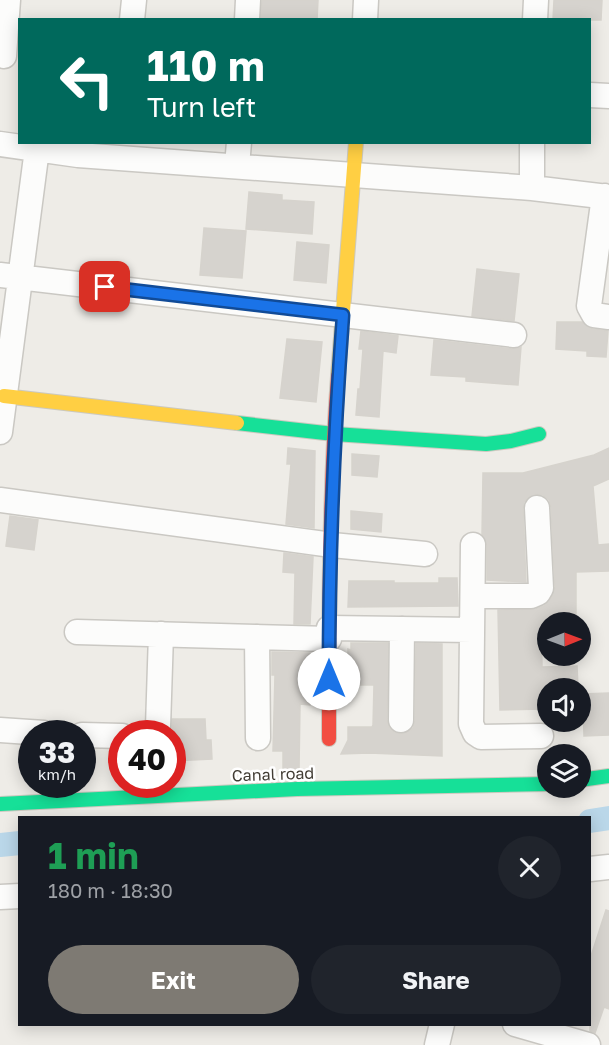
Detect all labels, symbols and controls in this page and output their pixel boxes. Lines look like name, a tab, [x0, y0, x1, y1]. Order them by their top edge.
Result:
text: 110 m	[147, 40, 265, 90]
icon: left	[48, 42, 126, 120]
text: Turn left	[147, 91, 256, 123]
pin	[79, 261, 130, 312]
icon: arrive	[88, 270, 121, 303]
north arrow	[537, 612, 591, 666]
map controls	[537, 612, 591, 798]
position arrow	[297, 647, 361, 711]
button: sound	[537, 678, 591, 732]
speed limit sign: 40	[108, 720, 186, 798]
text: 33	[39, 734, 75, 770]
button: layers	[537, 744, 591, 798]
street label: Canal road	[231, 763, 315, 785]
text: km/h	[38, 765, 76, 783]
text: 1 min	[48, 834, 139, 877]
button: close	[498, 836, 561, 899]
text: 180 m · 18:30	[48, 878, 173, 902]
button: Exit	[48, 945, 299, 1014]
button: Share	[311, 945, 561, 1014]

